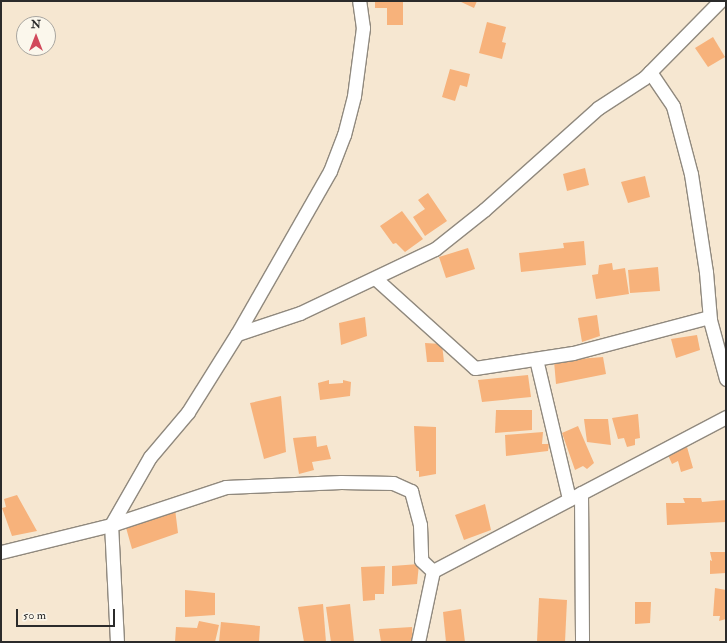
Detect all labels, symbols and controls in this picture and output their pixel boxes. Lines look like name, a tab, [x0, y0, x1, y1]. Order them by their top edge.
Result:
north arrow	[16, 16, 56, 56]
text: N	[31, 18, 41, 31]
scale bar	[18, 601, 117, 627]
text: 50 m	[23, 608, 46, 623]

